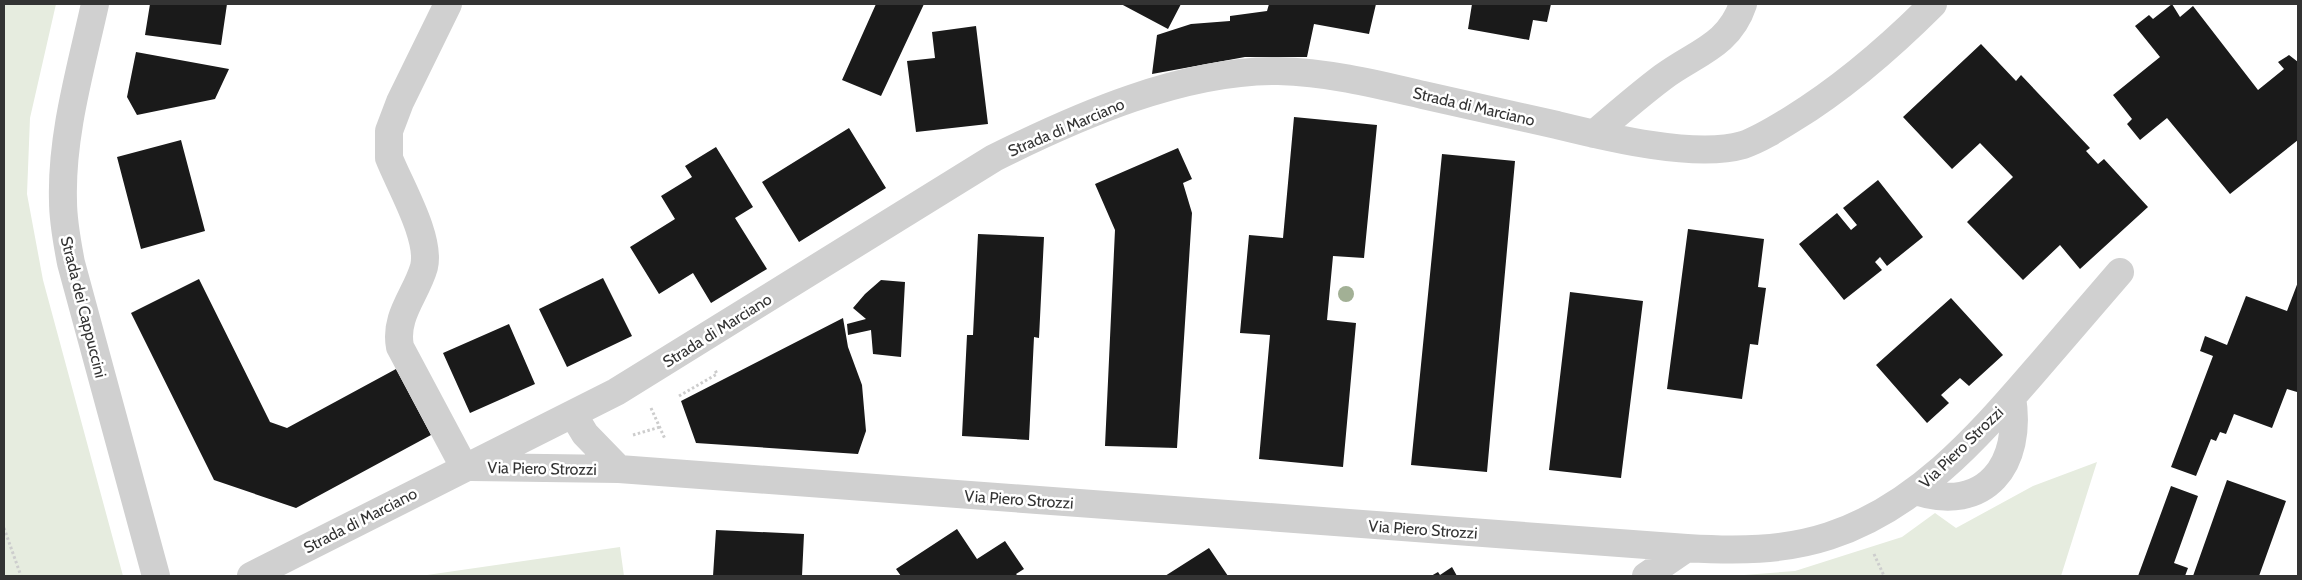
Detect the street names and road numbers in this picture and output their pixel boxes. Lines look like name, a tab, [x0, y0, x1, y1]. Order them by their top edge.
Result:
street label: Strada di Marciano	[1411, 83, 1537, 130]
street label: Strada di Marciano	[1005, 94, 1127, 161]
street label: Strada dei Cappuccini	[57, 234, 110, 380]
street label: Strada di Marciano	[659, 289, 775, 372]
street label: Via Piero Strozzi	[1915, 402, 2007, 492]
street label: Via Piero Strozzi	[487, 458, 597, 479]
street label: Strada di Marciano	[300, 484, 420, 557]
street label: Via Piero Strozzi	[964, 486, 1074, 513]
street label: Via Piero Strozzi	[1368, 516, 1478, 543]

